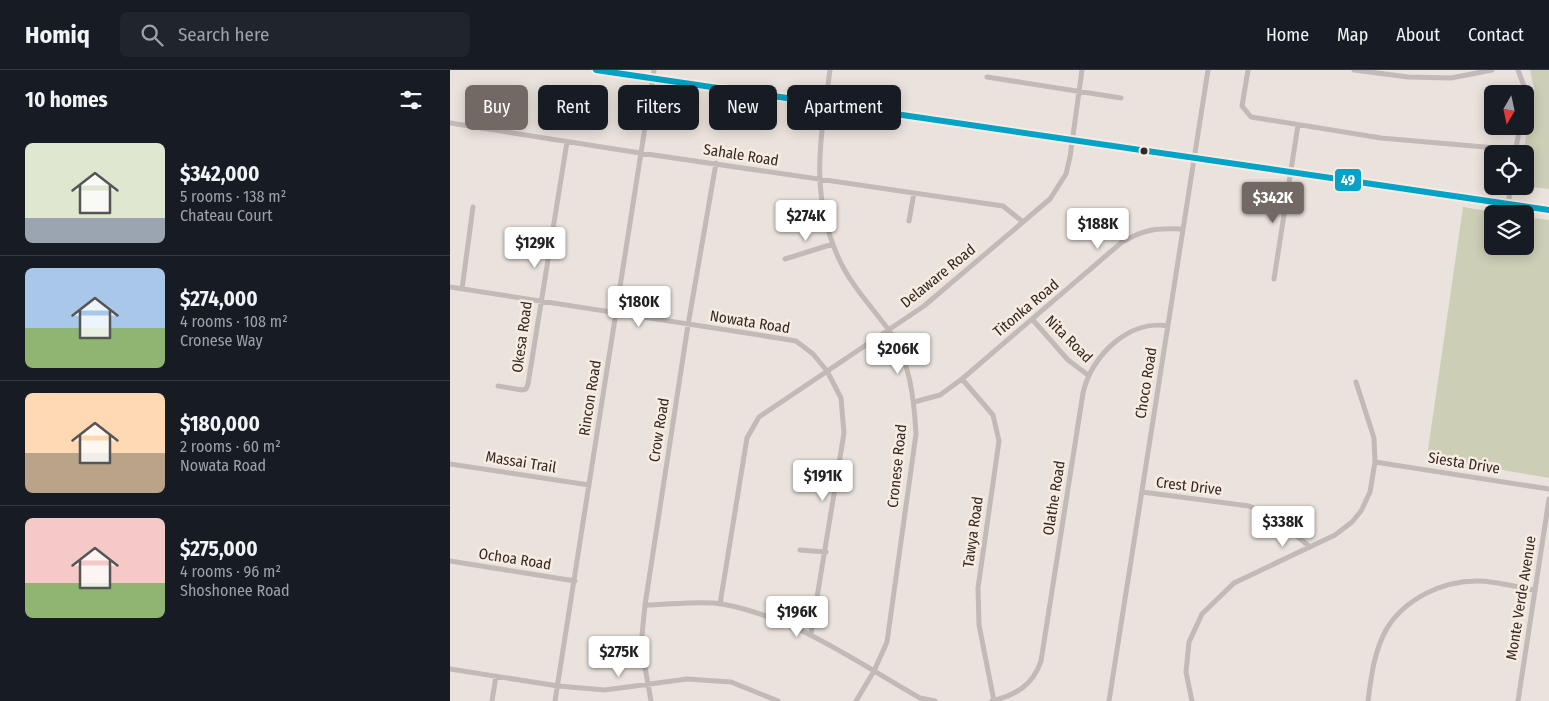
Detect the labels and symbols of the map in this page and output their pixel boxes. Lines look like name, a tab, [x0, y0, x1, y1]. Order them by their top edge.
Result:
north arrow	[1484, 85, 1534, 135]
street label: Sahale Road	[702, 140, 780, 170]
unlabelled marker	[1139, 146, 1149, 156]
line badge: 49	[1334, 168, 1362, 192]
text: 49	[1341, 172, 1355, 189]
pin: $342K	[1238, 182, 1308, 224]
pin: $274K	[771, 200, 841, 242]
pin: $188K	[1063, 208, 1133, 250]
pin: $129K	[500, 226, 570, 269]
street label: Delaware Road	[897, 240, 979, 312]
street label: Titonka Road	[990, 275, 1062, 341]
pin: $180K	[604, 286, 674, 328]
street label: Okesa Road	[508, 300, 536, 374]
street label: Nowata Road	[709, 307, 791, 337]
street label: Nita Road	[1042, 312, 1096, 366]
pin: $206K	[863, 332, 933, 375]
street label: Choco Road	[1131, 346, 1161, 420]
street label: Rincon Road	[575, 359, 605, 437]
street label: Crow Road	[645, 397, 673, 463]
street label: Cronese Road	[884, 423, 910, 509]
street label: Massai Trail	[484, 448, 558, 476]
street label: Siesta Drive	[1427, 448, 1501, 478]
street label: Olathe Road	[1039, 459, 1069, 537]
pin: $191K	[788, 460, 858, 502]
street label: Crest Drive	[1155, 473, 1223, 499]
street label: Tawya Road	[959, 495, 987, 569]
pin: $338K	[1248, 506, 1318, 548]
street label: Monte Verde Avenue	[1502, 535, 1540, 661]
street label: Ochoa Road	[477, 544, 553, 574]
pin: $196K	[762, 596, 832, 638]
pin: $275K	[584, 636, 654, 678]

